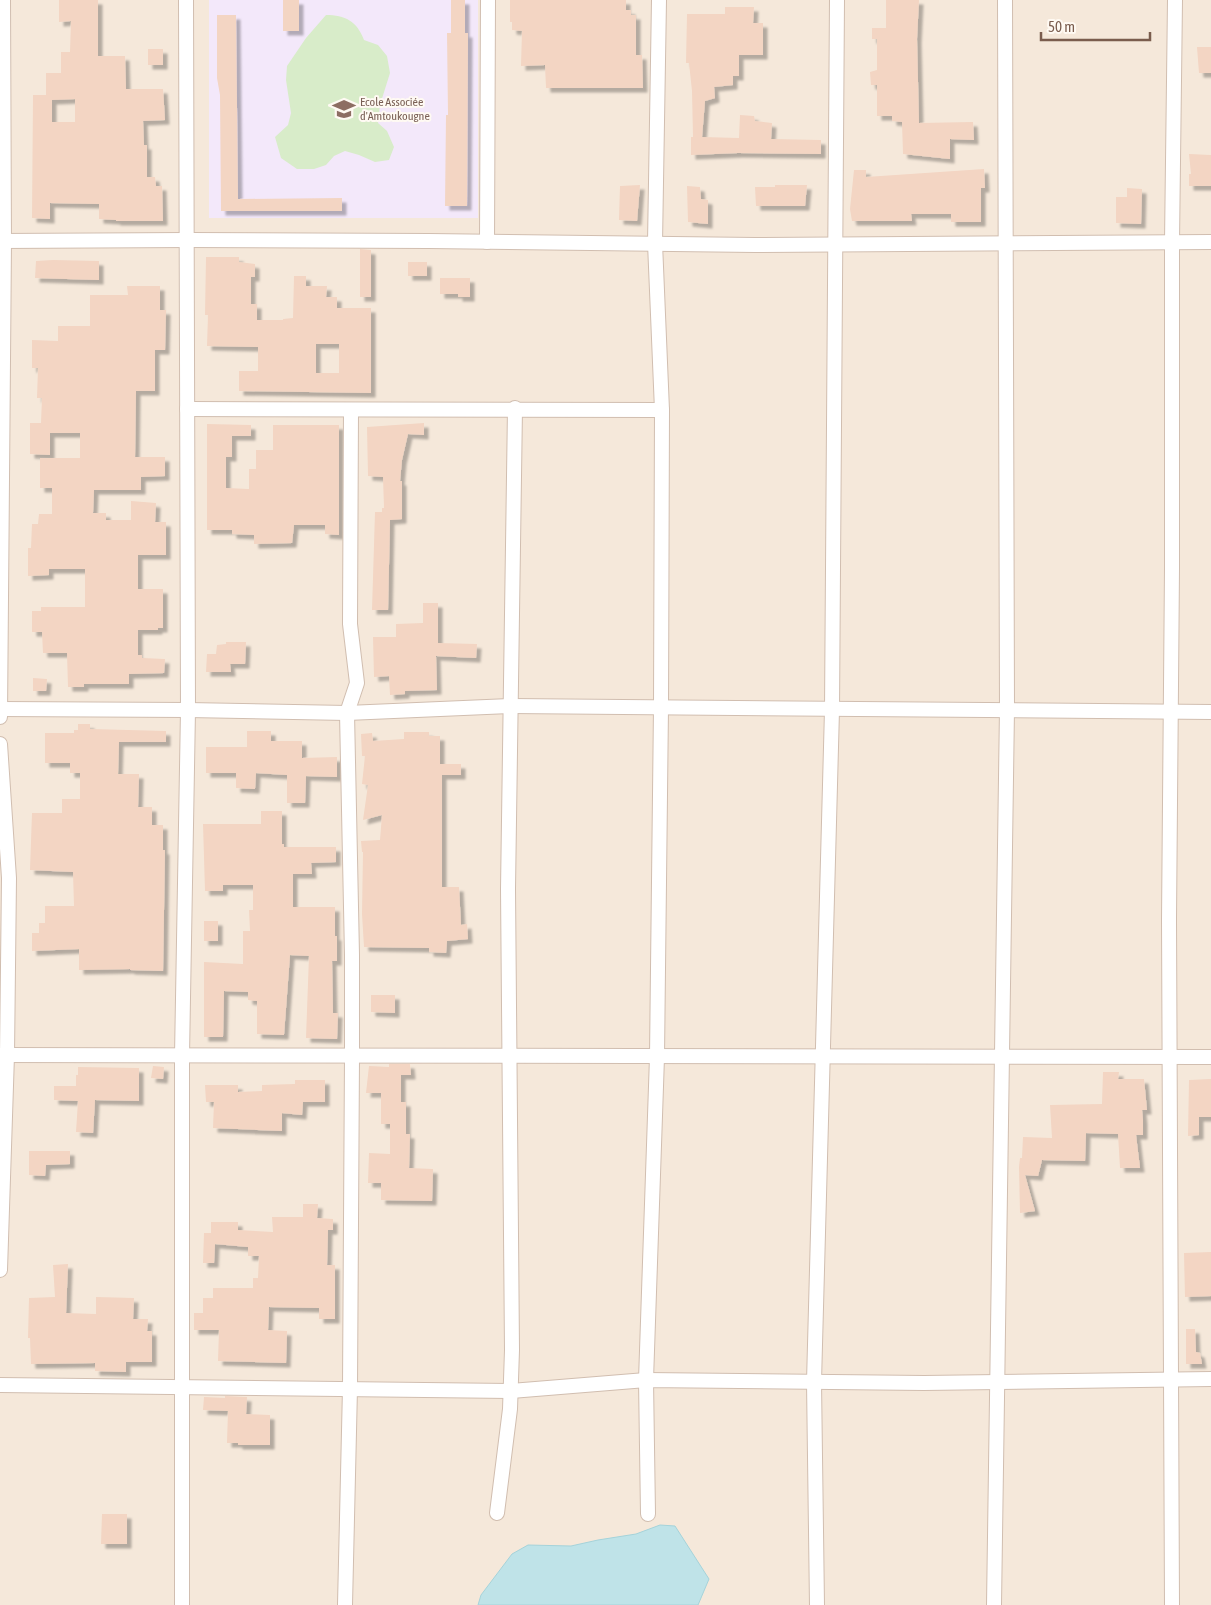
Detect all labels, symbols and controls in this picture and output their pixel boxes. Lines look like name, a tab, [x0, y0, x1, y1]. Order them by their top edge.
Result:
scale bar	[1041, 10, 1150, 42]
text: 50 m	[1048, 18, 1075, 35]
place label: Ecole Associée d'Amtoukougne	[360, 95, 430, 123]
school or university icon: Ecole Associée d'Amtoukougne	[331, 96, 357, 122]

